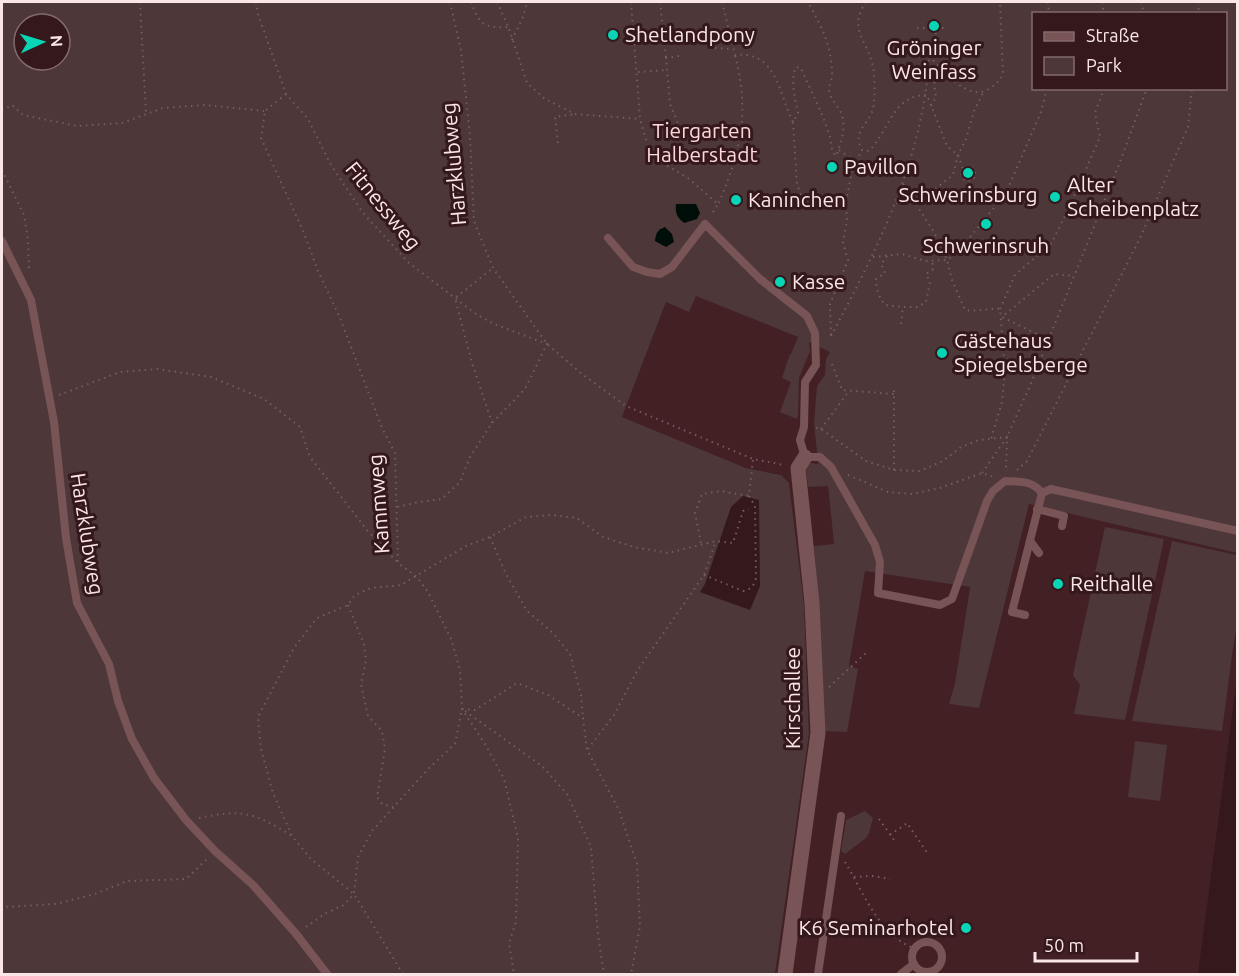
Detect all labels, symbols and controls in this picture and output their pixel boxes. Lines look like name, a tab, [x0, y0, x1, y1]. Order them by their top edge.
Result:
north arrow	[12, 12, 72, 72]
legend	[1032, 12, 1227, 90]
marker: Gröninger Weinfass	[927, 19, 941, 33]
place label: Shetlandpony	[625, 22, 755, 46]
text: Straße	[1086, 25, 1139, 45]
marker: Shetlandpony	[606, 28, 620, 42]
text: N	[48, 34, 66, 48]
place label: Gröninger Weinfass	[887, 35, 981, 83]
text: Park	[1086, 55, 1122, 75]
street label: Harzklubweg	[436, 102, 470, 227]
park label: Tiergarten Halberstadt	[646, 118, 758, 166]
place label: Pavillon	[844, 154, 918, 178]
street label: Fitnessweg	[341, 157, 427, 254]
marker: Pavillon	[825, 160, 839, 174]
marker: Schwerinsburg	[961, 166, 975, 180]
place label: Alter Scheibenplatz	[1067, 172, 1199, 220]
place label: Schwerinsburg	[898, 182, 1038, 206]
place label: Kaninchen	[748, 187, 846, 211]
marker: Alter Scheibenplatz	[1048, 190, 1062, 204]
marker: Kaninchen	[729, 193, 743, 207]
marker: Schwerinsruh	[979, 217, 993, 231]
place label: Schwerinsruh	[923, 233, 1049, 257]
place label: Kasse	[792, 269, 845, 293]
marker: Kasse	[773, 275, 787, 289]
place label: Gästehaus Spiegelsberge	[954, 328, 1088, 376]
marker: Gästehaus Spiegelsberge	[935, 346, 949, 360]
street label: Kammweg	[363, 453, 393, 555]
street label: Harzklubweg	[66, 471, 109, 597]
place label: Reithalle	[1070, 571, 1153, 595]
marker: Reithalle	[1051, 577, 1065, 591]
street label: Kirschallee	[780, 647, 804, 749]
place label: K6 Seminarhotel	[798, 915, 954, 939]
marker: K6 Seminarhotel	[959, 921, 973, 935]
scale bar	[1035, 925, 1137, 963]
text: 50 m	[1044, 935, 1084, 955]

